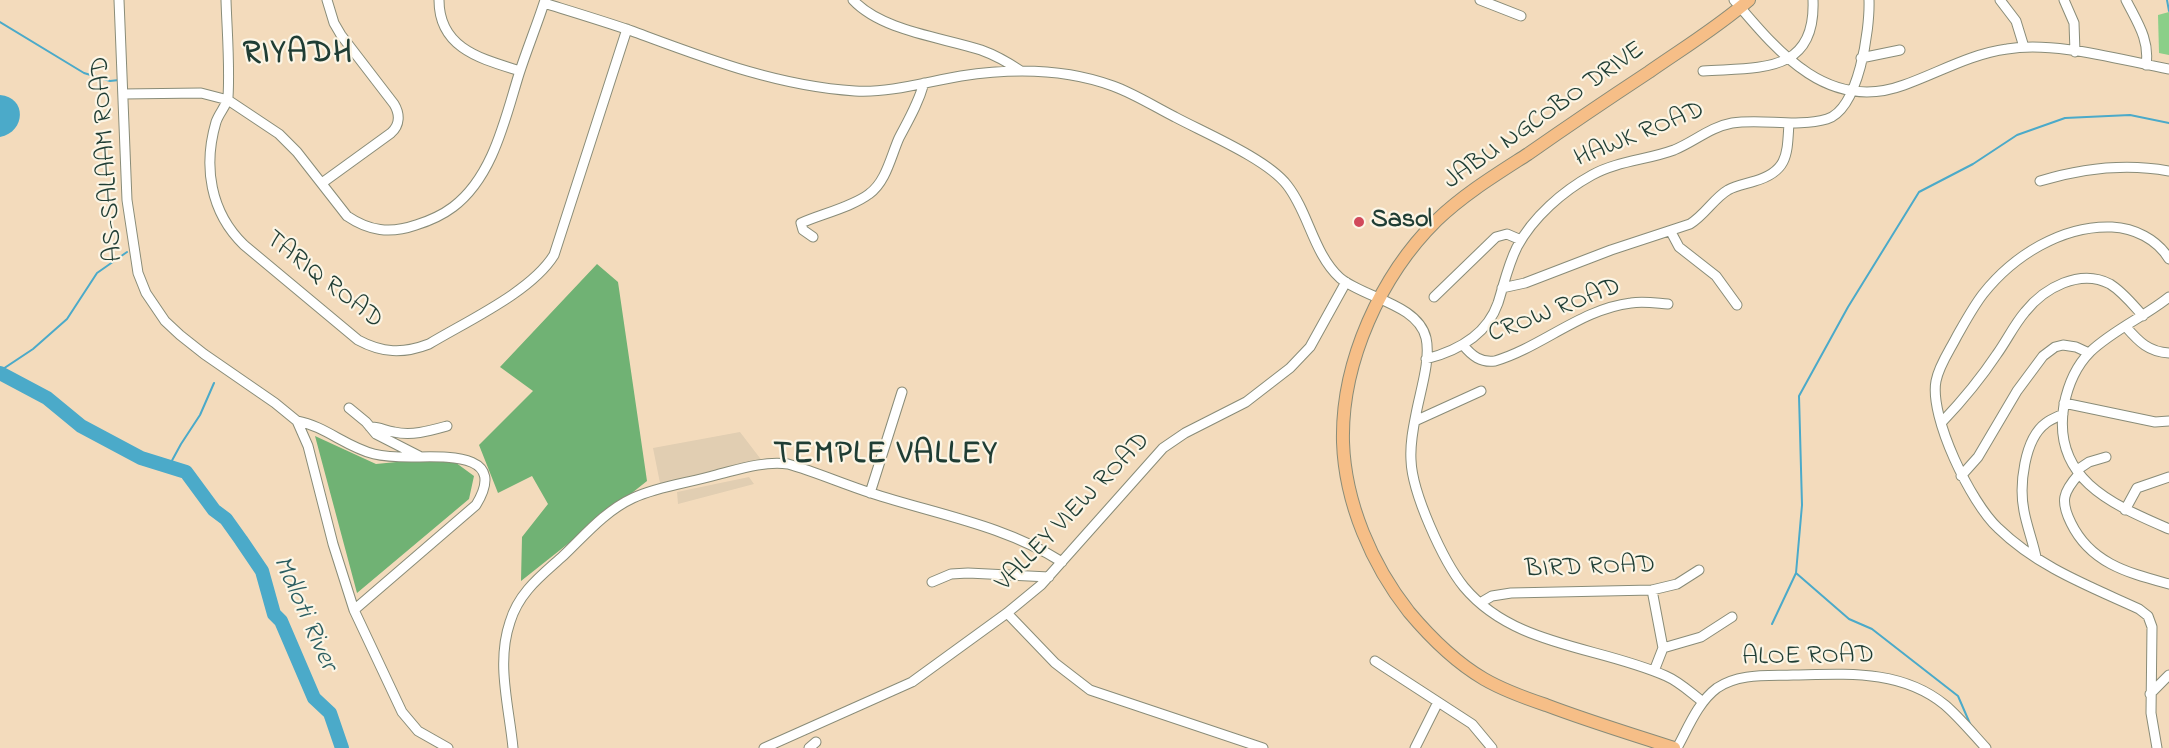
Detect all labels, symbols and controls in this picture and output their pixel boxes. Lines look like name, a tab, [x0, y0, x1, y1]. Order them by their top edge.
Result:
street label: JABU NGCOBO DRIVE	[1439, 36, 1651, 198]
district label: RIYADH	[243, 37, 353, 75]
street label: AS-SALAAM ROAD	[86, 55, 132, 263]
street label: HAWK ROAD	[1571, 96, 1709, 176]
place label: Sasol	[1371, 206, 1432, 238]
marker: Sasol	[1352, 215, 1366, 229]
street label: TARIQ ROAD	[258, 225, 388, 337]
street label: CROW ROAD	[1484, 272, 1626, 352]
street label: VALLEY VIEW ROAD	[990, 427, 1158, 599]
district label: TEMPLE VALLEY	[773, 438, 999, 476]
street label: BIRD ROAD	[1524, 551, 1656, 587]
water label: Mdloti River	[263, 552, 343, 676]
street label: ALOE ROAD	[1742, 641, 1874, 675]

